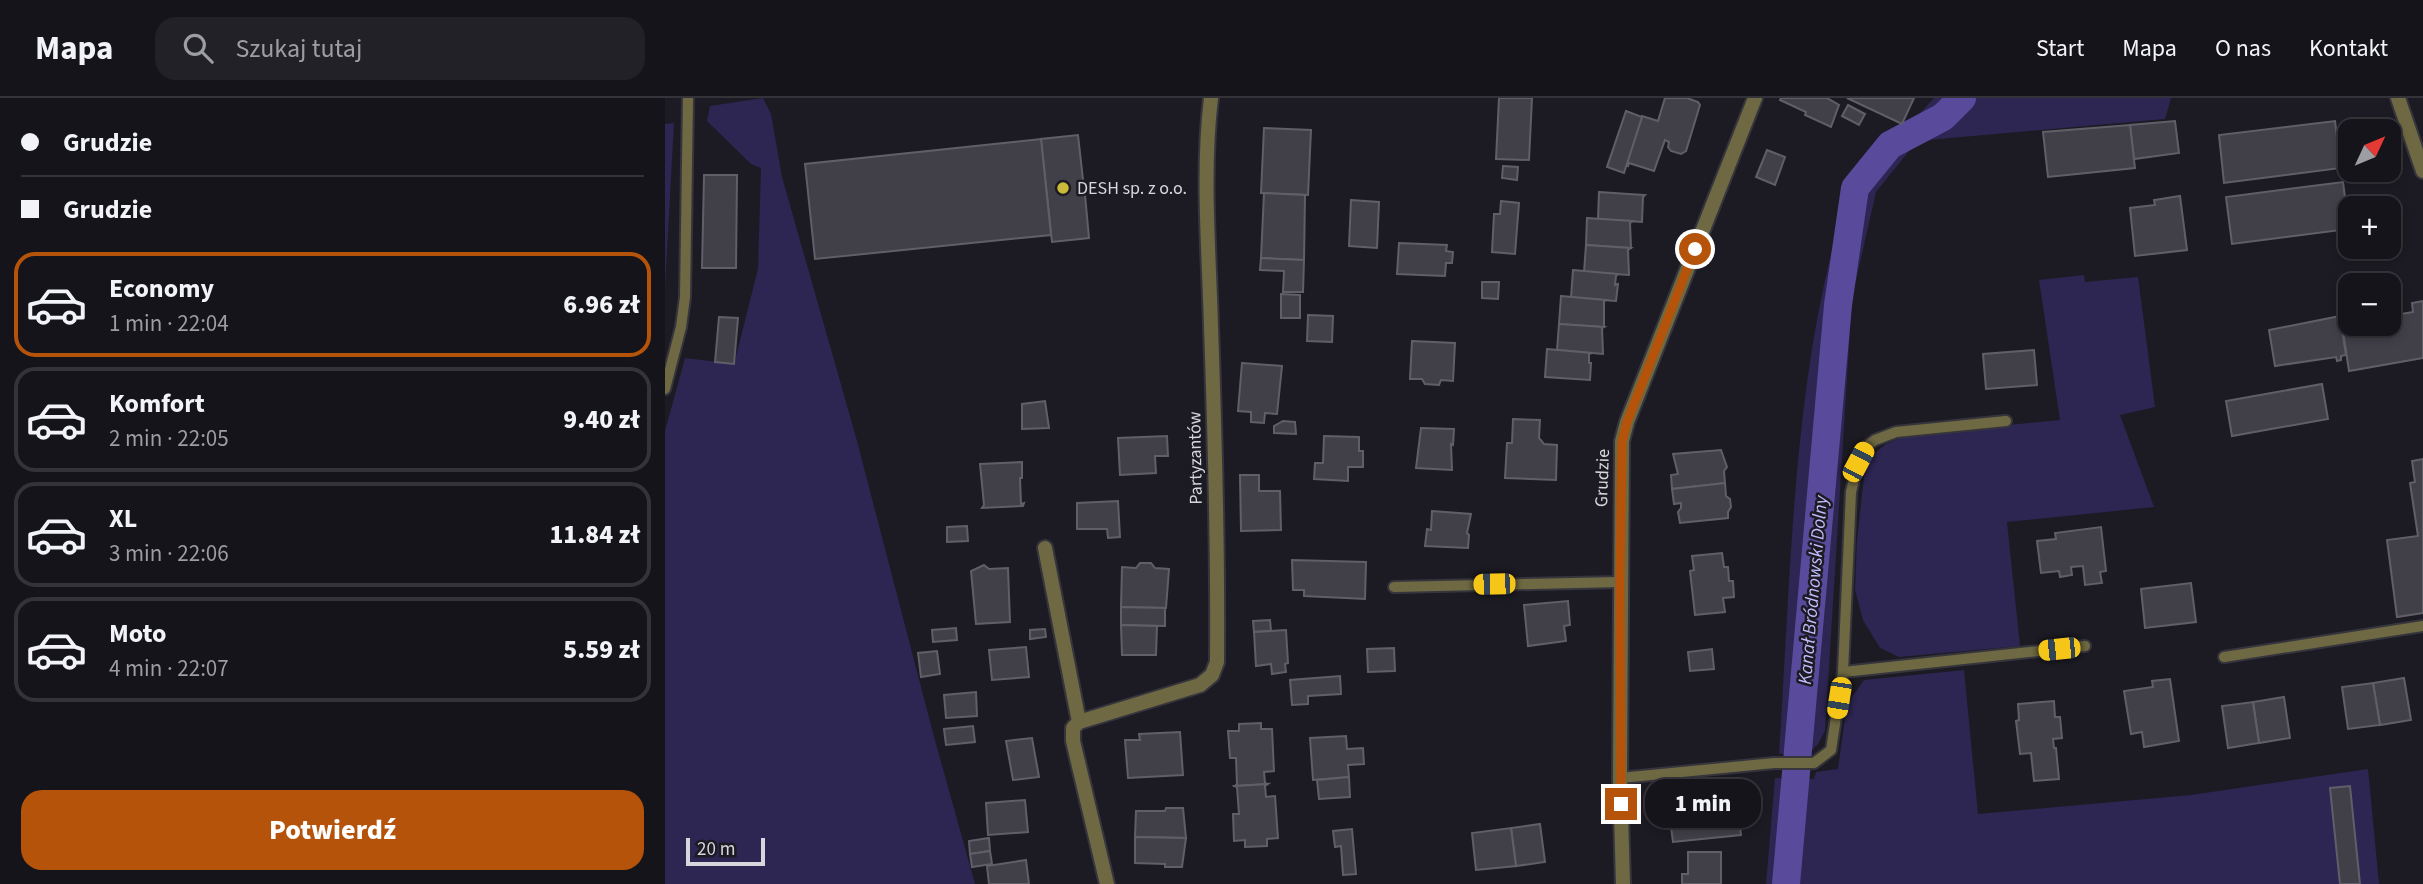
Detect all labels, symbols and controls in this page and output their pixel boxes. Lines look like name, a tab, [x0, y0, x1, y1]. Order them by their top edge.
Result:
search box	[155, 17, 645, 80]
text: Mapa	[35, 25, 113, 72]
icon: search	[179, 29, 217, 67]
text: Szukaj tutaj	[235, 30, 362, 67]
text: Start	[2036, 31, 2084, 66]
text: Mapa	[2122, 31, 2177, 66]
text: O nas	[2215, 31, 2271, 66]
text: Kontakt	[2309, 31, 2388, 66]
north arrow	[2338, 119, 2401, 182]
map controls	[2338, 119, 2401, 336]
text: Grudzie	[63, 124, 152, 161]
place label: DESH sp. z o.o.	[1077, 176, 1187, 201]
marker: DESH sp. z o.o.	[1055, 180, 1071, 196]
text: Grudzie	[63, 191, 152, 228]
button: +	[2338, 196, 2401, 259]
route start	[1679, 233, 1711, 265]
text: Economy	[109, 270, 214, 307]
icon: car	[25, 273, 88, 336]
button: −	[2338, 273, 2401, 336]
text: 6.96 zł	[563, 286, 640, 323]
text: 1 min · 22:04	[109, 307, 229, 340]
text: Komfort	[109, 385, 205, 422]
icon: car	[25, 388, 88, 451]
text: 9.40 zł	[563, 401, 640, 438]
street label: Partyzantów	[1182, 411, 1209, 505]
text: 2 min · 22:05	[109, 422, 229, 455]
car	[1839, 439, 1878, 485]
street label: Grudzie	[1589, 448, 1616, 508]
water label: Kanał Bródnowski Dolny	[1792, 493, 1835, 686]
text: XL	[109, 500, 137, 537]
icon: car	[25, 503, 88, 566]
text: 11.84 zł	[549, 516, 640, 553]
text: 3 min · 22:06	[109, 537, 229, 570]
car	[1473, 573, 1516, 595]
text: Moto	[109, 615, 166, 652]
icon: car	[25, 618, 88, 681]
text: 5.59 zł	[563, 631, 640, 668]
car	[2038, 636, 2081, 662]
text: 4 min · 22:07	[109, 652, 229, 685]
car	[1826, 676, 1853, 720]
callout: 1 min	[1646, 780, 1761, 828]
text: 1 min	[1675, 787, 1731, 820]
route end	[1605, 788, 1637, 820]
button: Potwierdź	[21, 790, 644, 870]
scale bar	[686, 835, 765, 867]
text: 20 m	[697, 836, 735, 863]

